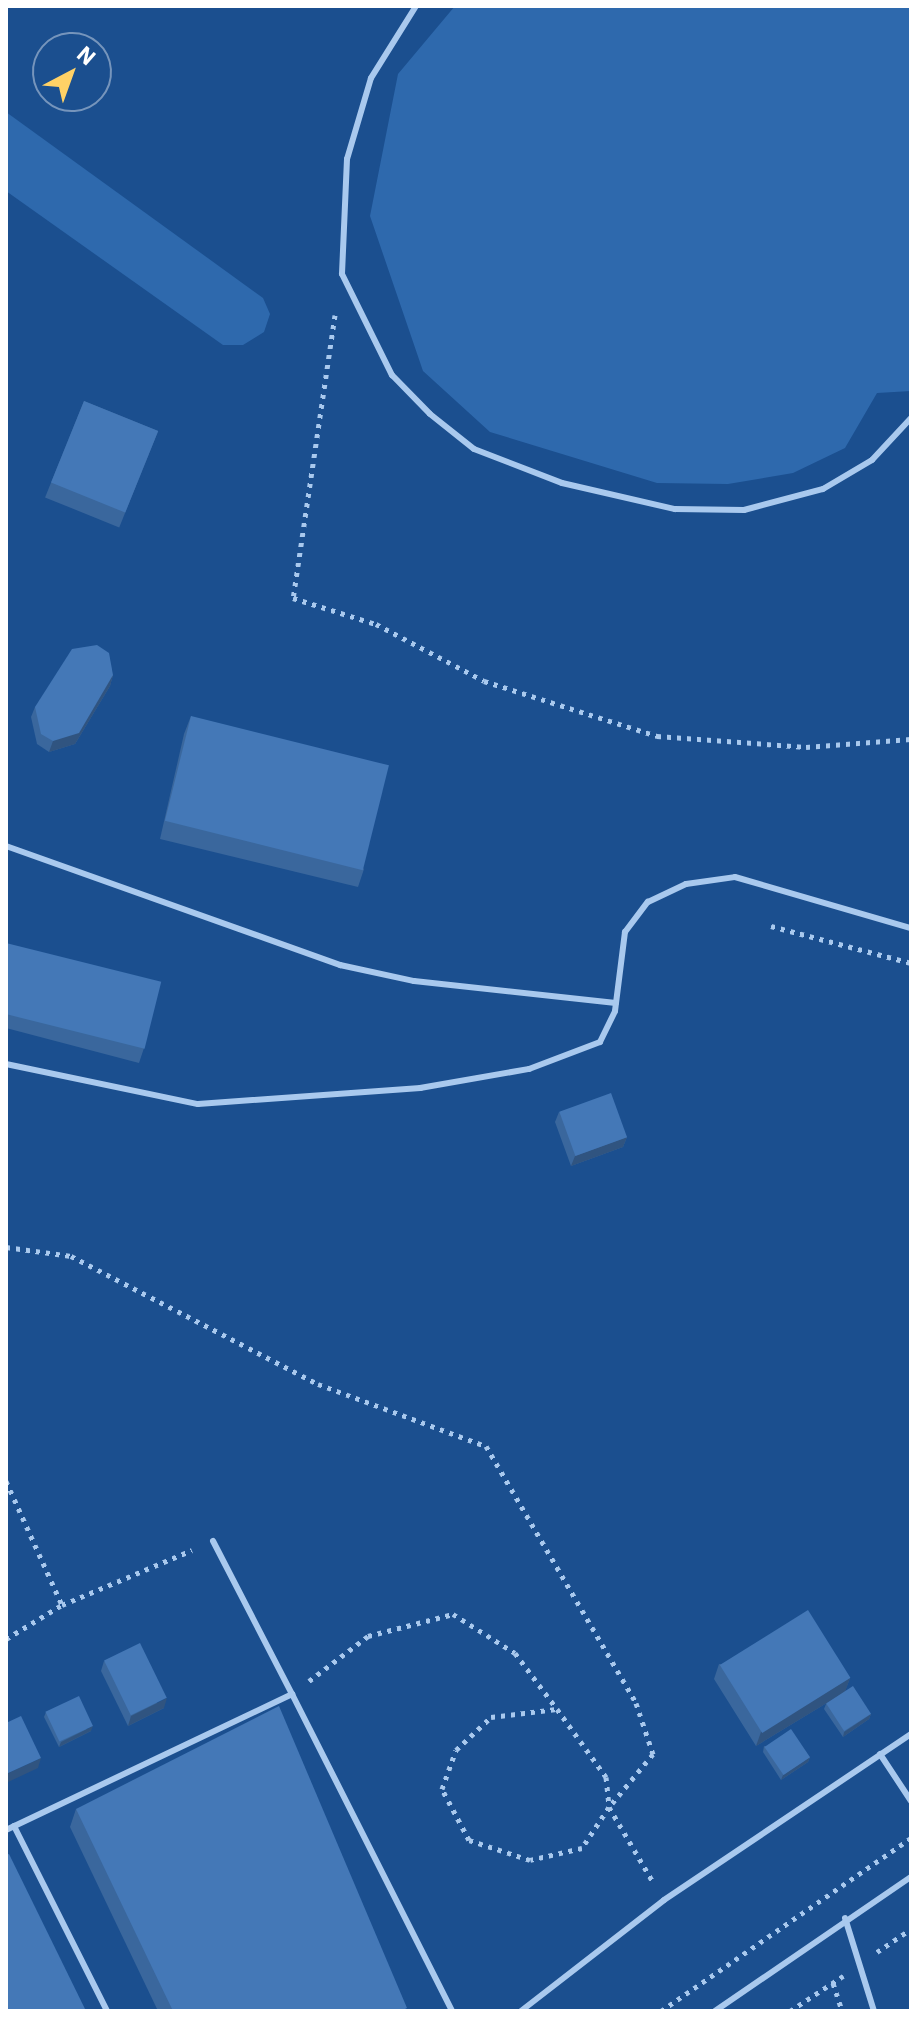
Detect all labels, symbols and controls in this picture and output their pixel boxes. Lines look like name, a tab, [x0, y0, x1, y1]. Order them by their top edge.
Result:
north arrow	[32, 32, 112, 112]
text: N	[71, 39, 102, 71]

